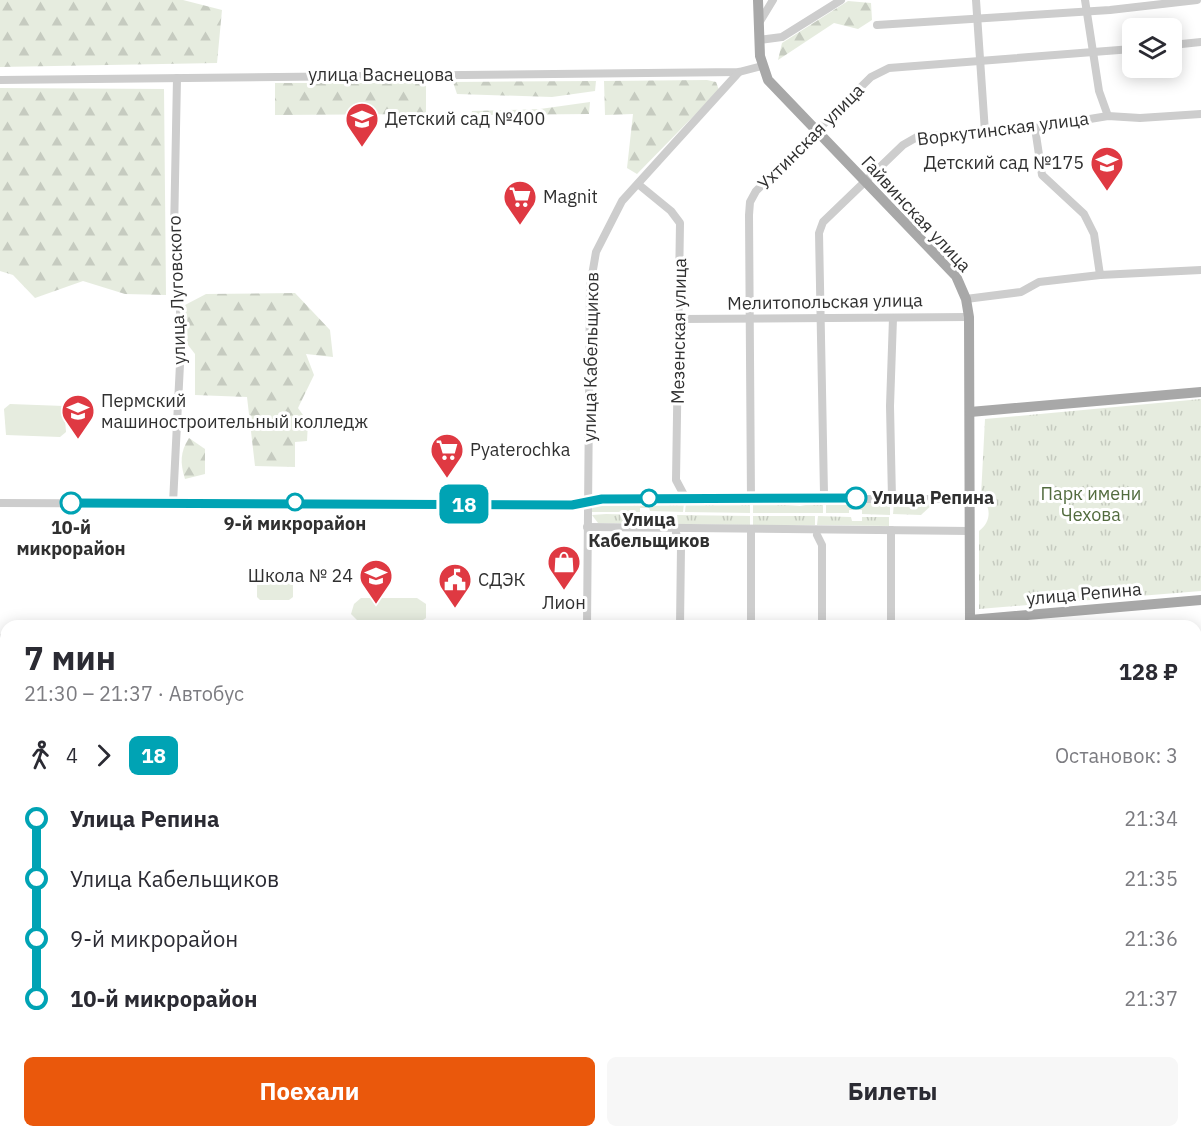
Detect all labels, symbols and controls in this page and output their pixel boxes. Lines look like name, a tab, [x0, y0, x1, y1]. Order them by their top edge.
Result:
map controls	[1122, 18, 1182, 78]
button: layers	[1122, 18, 1182, 78]
street label: улица Васнецова	[308, 63, 454, 86]
street label: Ухтинская улица	[753, 78, 869, 195]
school or university icon: Детский сад №400	[344, 101, 380, 148]
street label: Воркутинская улица	[916, 106, 1091, 150]
place label: Детский сад №400	[385, 107, 545, 130]
school or university icon: Детский сад №175	[1089, 145, 1125, 192]
street label: Гайвинская улица	[856, 151, 977, 277]
place label: Детский сад №175	[924, 151, 1084, 174]
supermarket icon: Magnit	[502, 179, 538, 226]
place label: Magnit	[543, 185, 598, 208]
street label: улица Луговского	[162, 215, 191, 365]
street label: Мезенская улица	[666, 257, 691, 404]
street label: улица Кабельщиков	[578, 272, 603, 442]
street label: Мелитопольская улица	[727, 288, 923, 315]
place label: Пермский машиностроительный колледж	[101, 389, 368, 433]
school or university icon: Пермский машиностроительный колледж	[60, 393, 96, 440]
supermarket icon: Pyaterochka	[429, 432, 465, 479]
place label: Pyaterochka	[470, 438, 571, 461]
park label: Парк имени Чехова	[1041, 482, 1141, 526]
line badge: 18	[437, 484, 491, 524]
place label: Улица Репина	[872, 486, 994, 509]
marker: Улица Репина	[845, 487, 867, 509]
marker: Улица Кабельщиков	[640, 489, 658, 507]
text: 18	[451, 490, 477, 518]
marker: 10-й микрорайон	[60, 492, 82, 514]
marker: 9-й микрорайон	[286, 493, 304, 511]
place label: Улица Кабельщиков	[588, 508, 710, 552]
place label: 9-й микрорайон	[224, 512, 366, 535]
place label: 10-й микрорайон	[16, 516, 126, 560]
shop icon: Лион	[546, 544, 582, 591]
school or university icon: Школа № 24	[358, 558, 394, 605]
public building icon: СДЭК	[437, 562, 473, 609]
place label: Школа № 24	[248, 564, 353, 587]
place label: СДЭК	[478, 568, 526, 591]
street label: улица Репина	[1025, 577, 1143, 610]
place label: Лион	[542, 591, 586, 614]
text: 7 мин	[24, 636, 116, 679]
text: 128 ₽	[1119, 657, 1178, 686]
text: 21:30 – 21:37 · Автобус	[24, 680, 244, 707]
icon: walk	[24, 739, 57, 772]
icon: forward	[87, 739, 120, 772]
text: 18	[141, 741, 166, 769]
text: 4	[66, 742, 78, 769]
text: Остановок: 3	[1055, 742, 1178, 769]
text: Улица Репина	[70, 804, 219, 833]
text: 21:34	[1124, 805, 1178, 832]
text: Улица Кабельщиков	[70, 864, 279, 893]
text: 21:35	[1124, 865, 1178, 892]
text: 9-й микрорайон	[70, 924, 238, 953]
text: 21:36	[1124, 925, 1178, 952]
text: 10-й микрорайон	[70, 984, 257, 1013]
text: 21:37	[1124, 985, 1178, 1012]
button: Поехали	[24, 1057, 595, 1126]
button: Билеты	[607, 1057, 1178, 1126]

